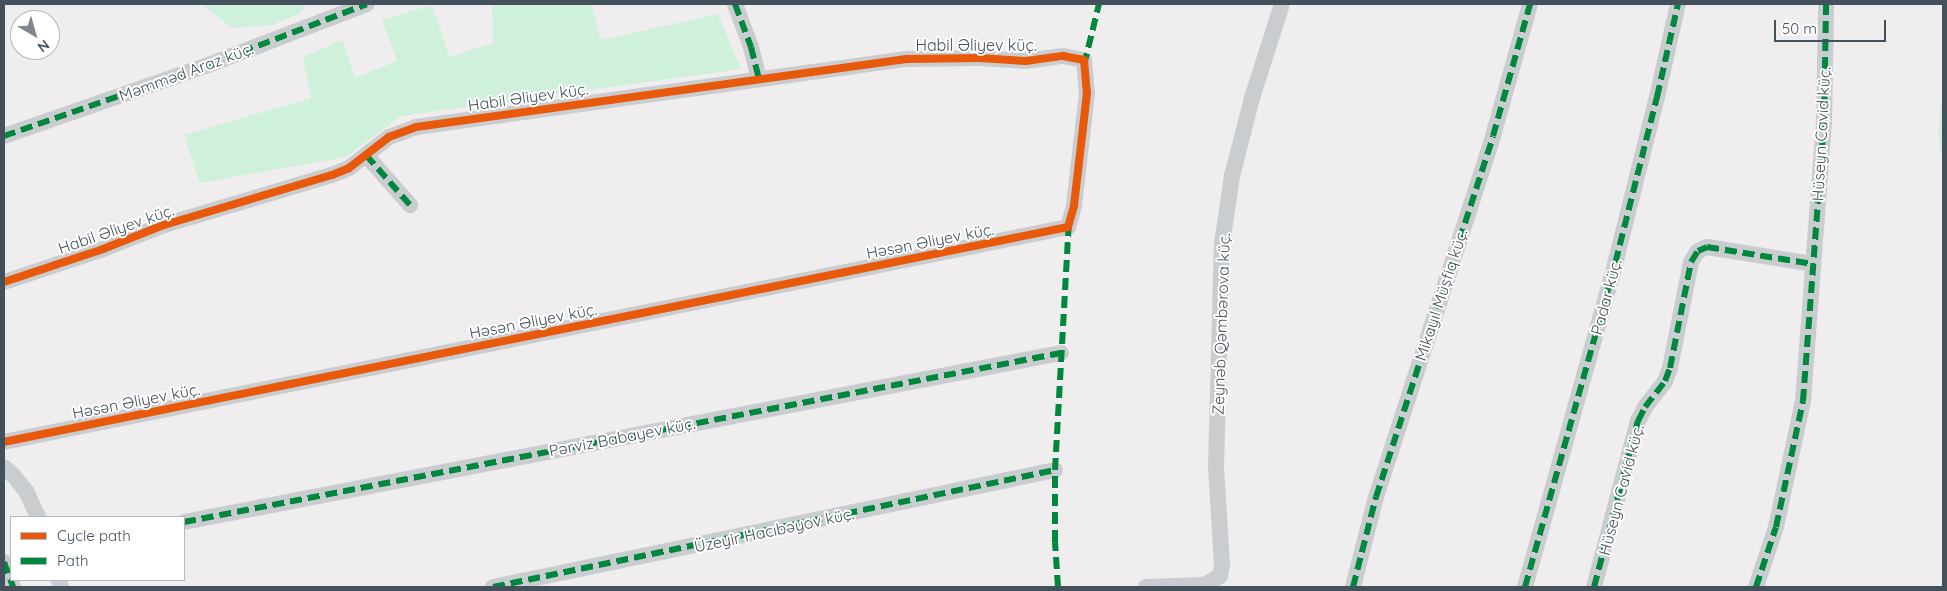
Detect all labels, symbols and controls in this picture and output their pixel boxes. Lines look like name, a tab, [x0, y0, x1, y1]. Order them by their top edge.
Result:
north arrow	[10, 10, 60, 60]
scale bar	[1777, 10, 1890, 42]
text: 50 m	[1782, 19, 1817, 38]
street label: Habil Əliyev küç.	[915, 35, 1037, 55]
text: N	[34, 36, 53, 56]
street label: Məmməd Araz küç.	[116, 39, 256, 105]
street label: Hüseyn Cavid küç.	[1808, 66, 1834, 202]
street label: Habil Əliyev küç.	[467, 79, 589, 115]
street label: Habil Əliyev küç.	[56, 200, 176, 258]
street label: Həsən Əliyev küç.	[865, 219, 995, 263]
street label: Mikayıl Müşfiq küç.	[1411, 227, 1471, 363]
street label: Zeynəb Qəmbərova küç.	[1208, 233, 1234, 415]
street label: Padar küç.	[1587, 257, 1625, 337]
street label: Həsən Əliyev küç.	[468, 299, 598, 343]
street label: Həsən Əliyev küç.	[71, 379, 201, 423]
street label: Pərviz Babayev küç.	[547, 413, 697, 461]
street label: Hüseyn Cavid küç.	[1594, 423, 1648, 557]
street label: Üzeyir Hacıbəyov küç.	[692, 504, 856, 556]
legend	[10, 516, 185, 581]
text: Cycle path	[57, 526, 131, 545]
text: Path	[57, 551, 89, 570]

